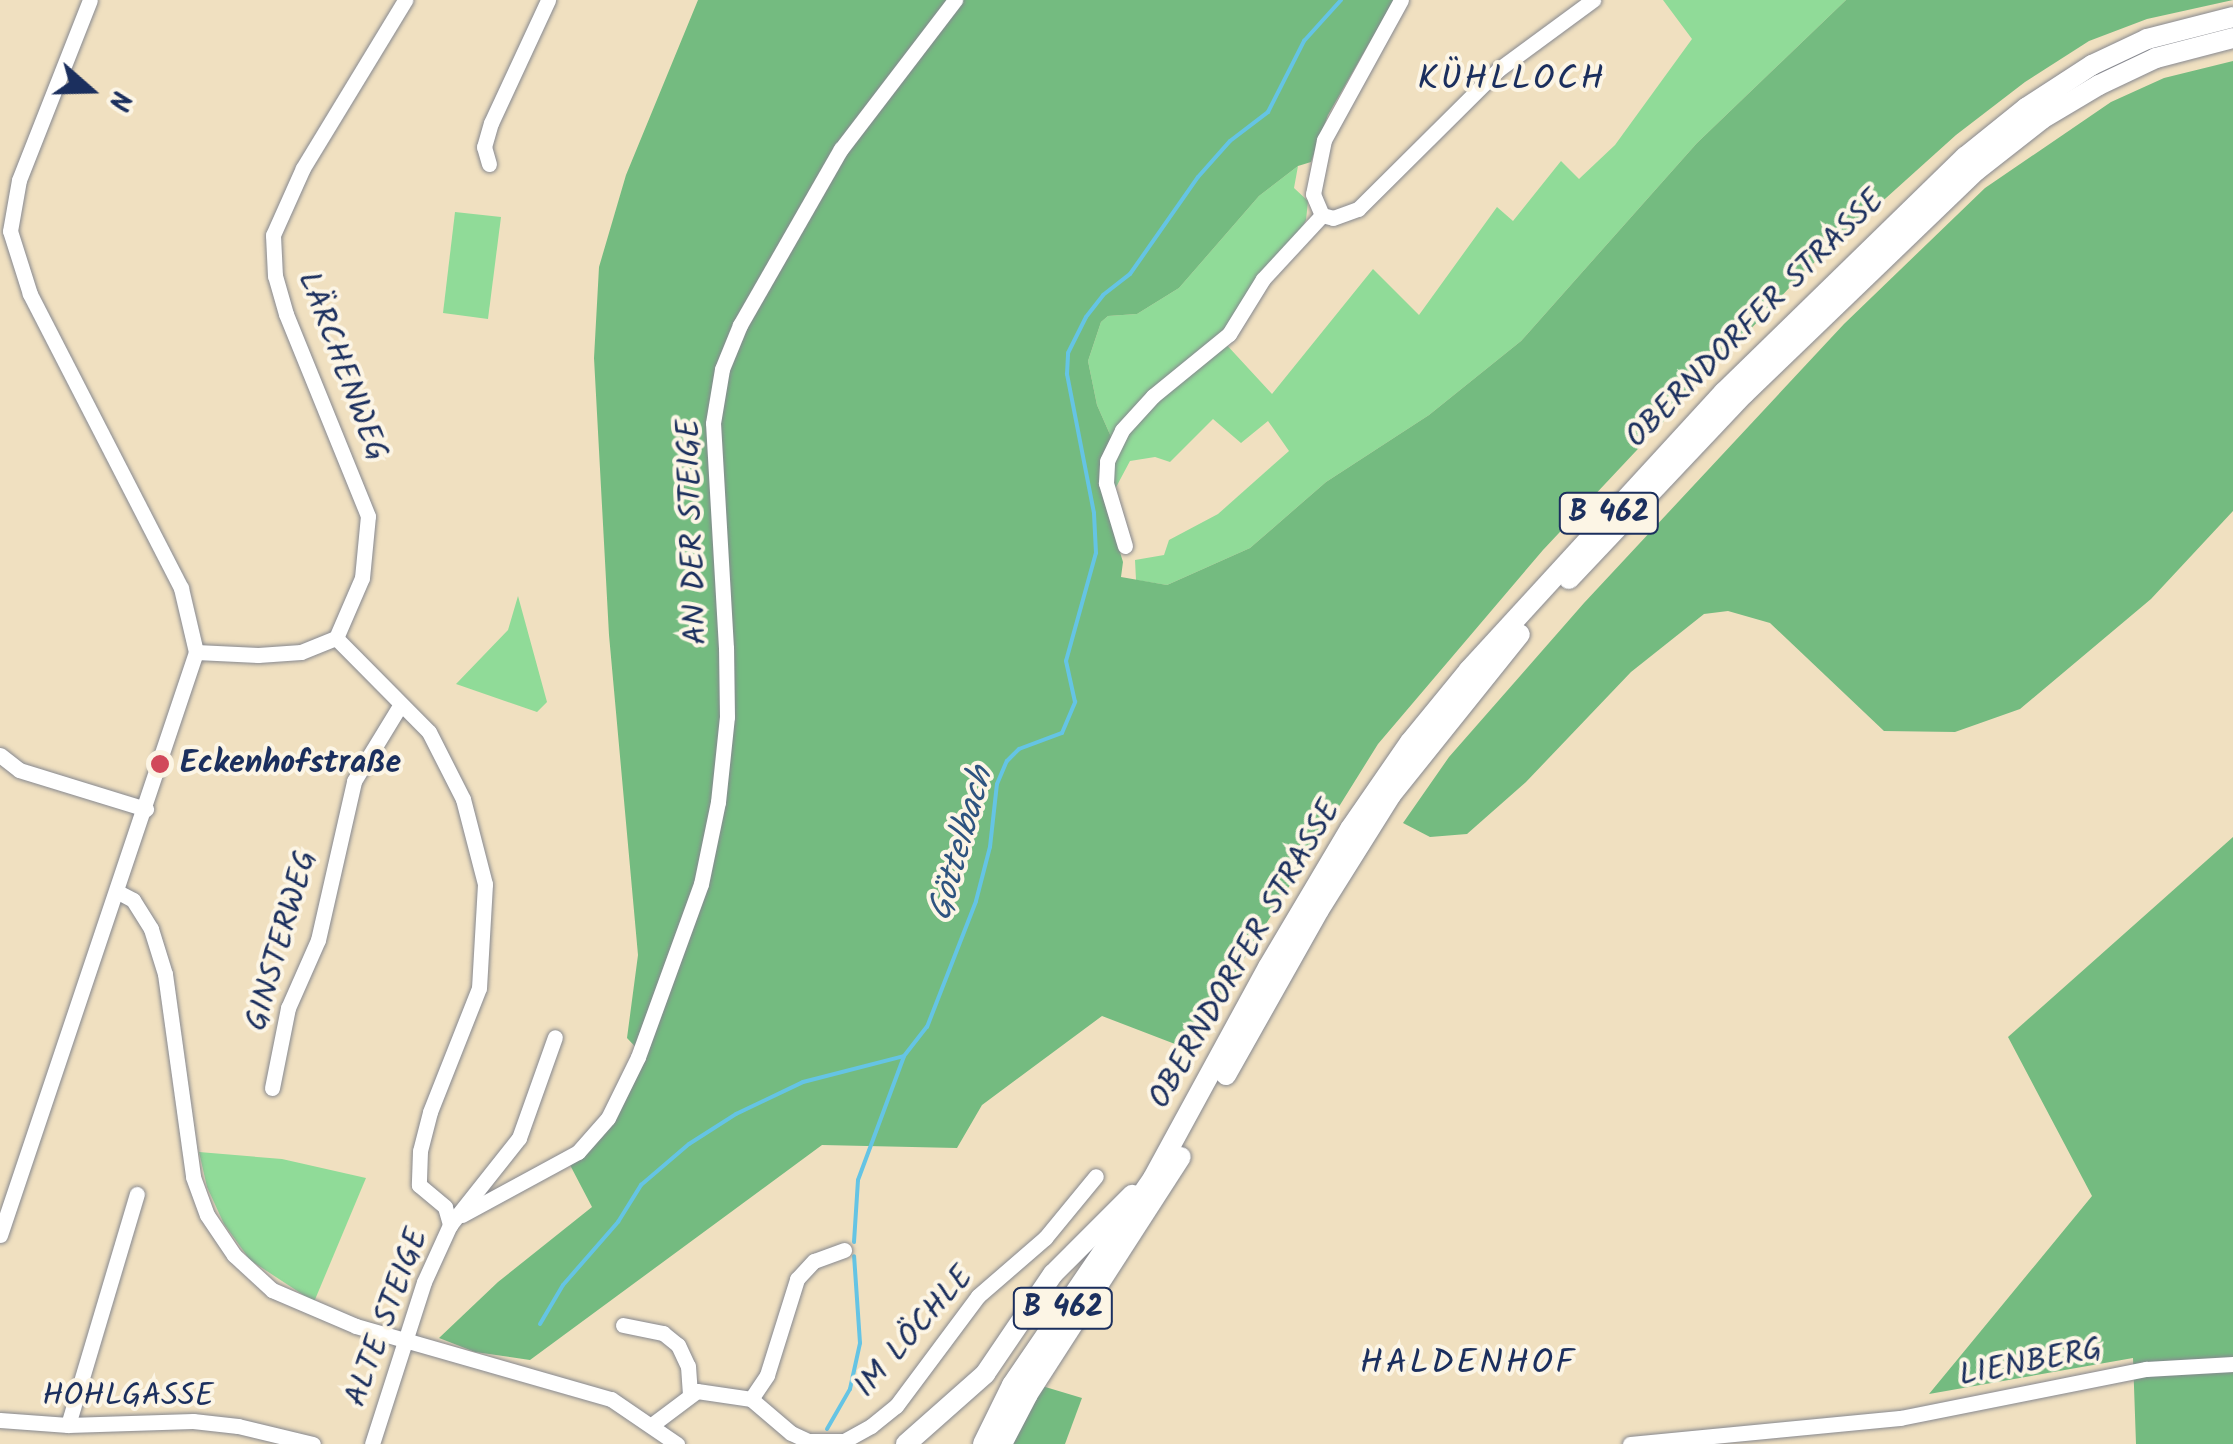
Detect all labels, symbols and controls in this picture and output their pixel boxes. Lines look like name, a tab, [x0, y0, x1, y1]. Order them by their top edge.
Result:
north arrow	[40, 40, 140, 140]
district label: KÜHLLOCH	[1418, 59, 1606, 101]
text: N	[94, 84, 143, 116]
street label: OBERNDORFER STRASSE	[1619, 183, 1893, 457]
street label: LÄRCHENWEG	[287, 267, 395, 467]
street label: AN DER STEIGE	[671, 418, 717, 646]
road number: B 462	[1556, 488, 1662, 538]
place label: Eckenhofstraße	[180, 745, 401, 783]
marker: Eckenhofstraße	[149, 753, 171, 775]
water label: Göttelbach	[920, 762, 1004, 926]
street label: OBERNDORFER STRASSE	[1142, 794, 1350, 1116]
street label: GINSTERWEG	[239, 846, 327, 1036]
street label: ALTE STEIGE	[338, 1224, 438, 1412]
street label: IM LÖCHLE	[847, 1259, 983, 1407]
road number: B 462	[1010, 1283, 1116, 1333]
street label: LIENBERG	[1956, 1331, 2106, 1397]
district label: HALDENHOF	[1360, 1343, 1576, 1385]
street label: HOHLGASSE	[42, 1378, 214, 1416]

